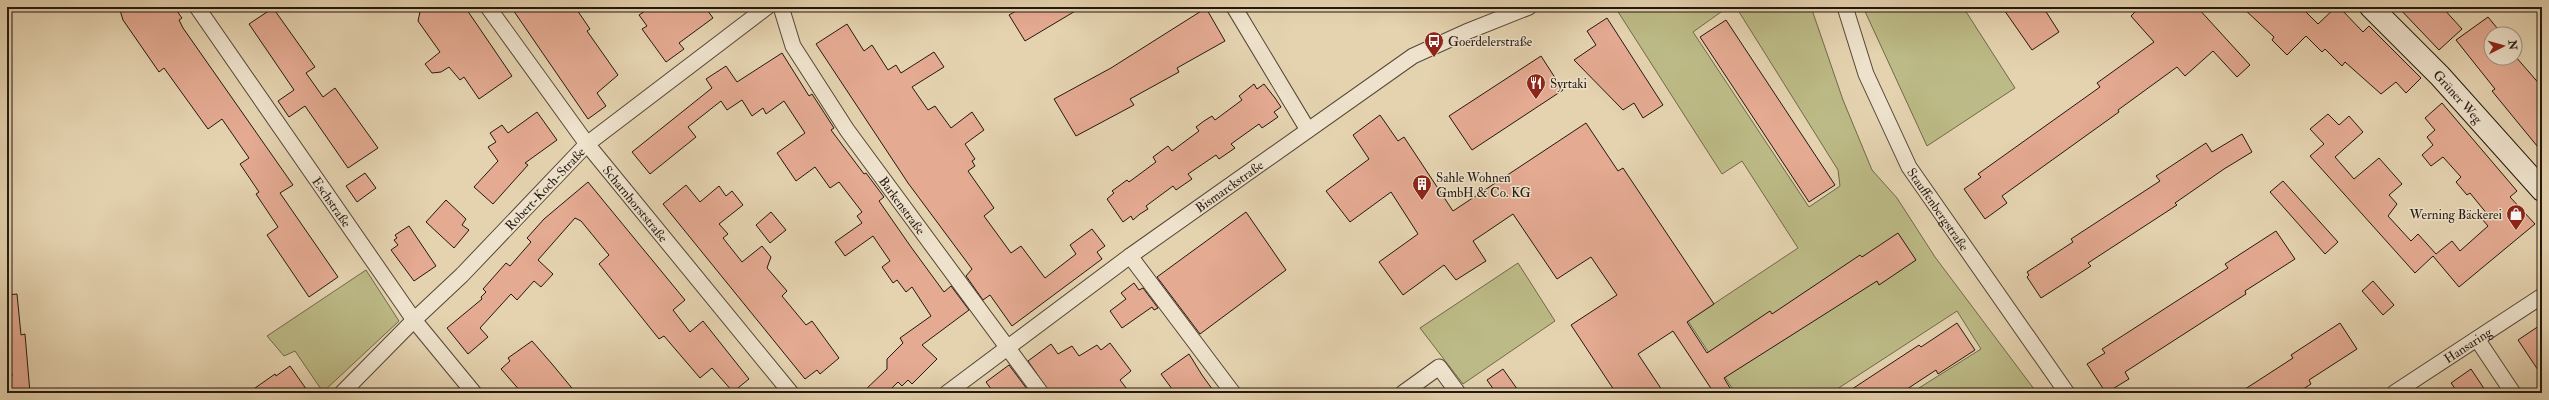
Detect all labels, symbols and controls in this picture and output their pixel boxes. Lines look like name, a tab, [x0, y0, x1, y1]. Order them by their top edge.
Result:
north arrow	[2483, 26, 2523, 66]
bus stop icon: Goerdelerstraße	[1423, 30, 1445, 58]
place label: Goerdelerstraße	[1448, 34, 1533, 50]
text: N	[2505, 38, 2520, 52]
street label: Grüner Weg	[2430, 67, 2486, 128]
restaurant icon: Syrtaki	[1525, 72, 1547, 100]
place label: Syrtaki	[1550, 76, 1587, 93]
street label: Robert-Koch-Straße	[502, 144, 589, 234]
street label: Bismarckstraße	[1193, 157, 1267, 216]
street label: Scharnhorststraße	[599, 163, 671, 246]
street label: Stauffenbergstraße	[1903, 165, 1972, 255]
place label: Sahle Wohnen GmbH & Co. KG	[1436, 170, 1531, 201]
building icon: Sahle Wohnen GmbH & Co. KG	[1411, 173, 1433, 201]
street label: Eschstraße	[308, 174, 354, 231]
street label: Barkenstraße	[875, 174, 929, 238]
shop icon: Werning Bäckerei	[2505, 203, 2527, 231]
place label: Werning Bäckerei	[2408, 207, 2503, 223]
street label: Hansaring	[2441, 324, 2496, 367]

